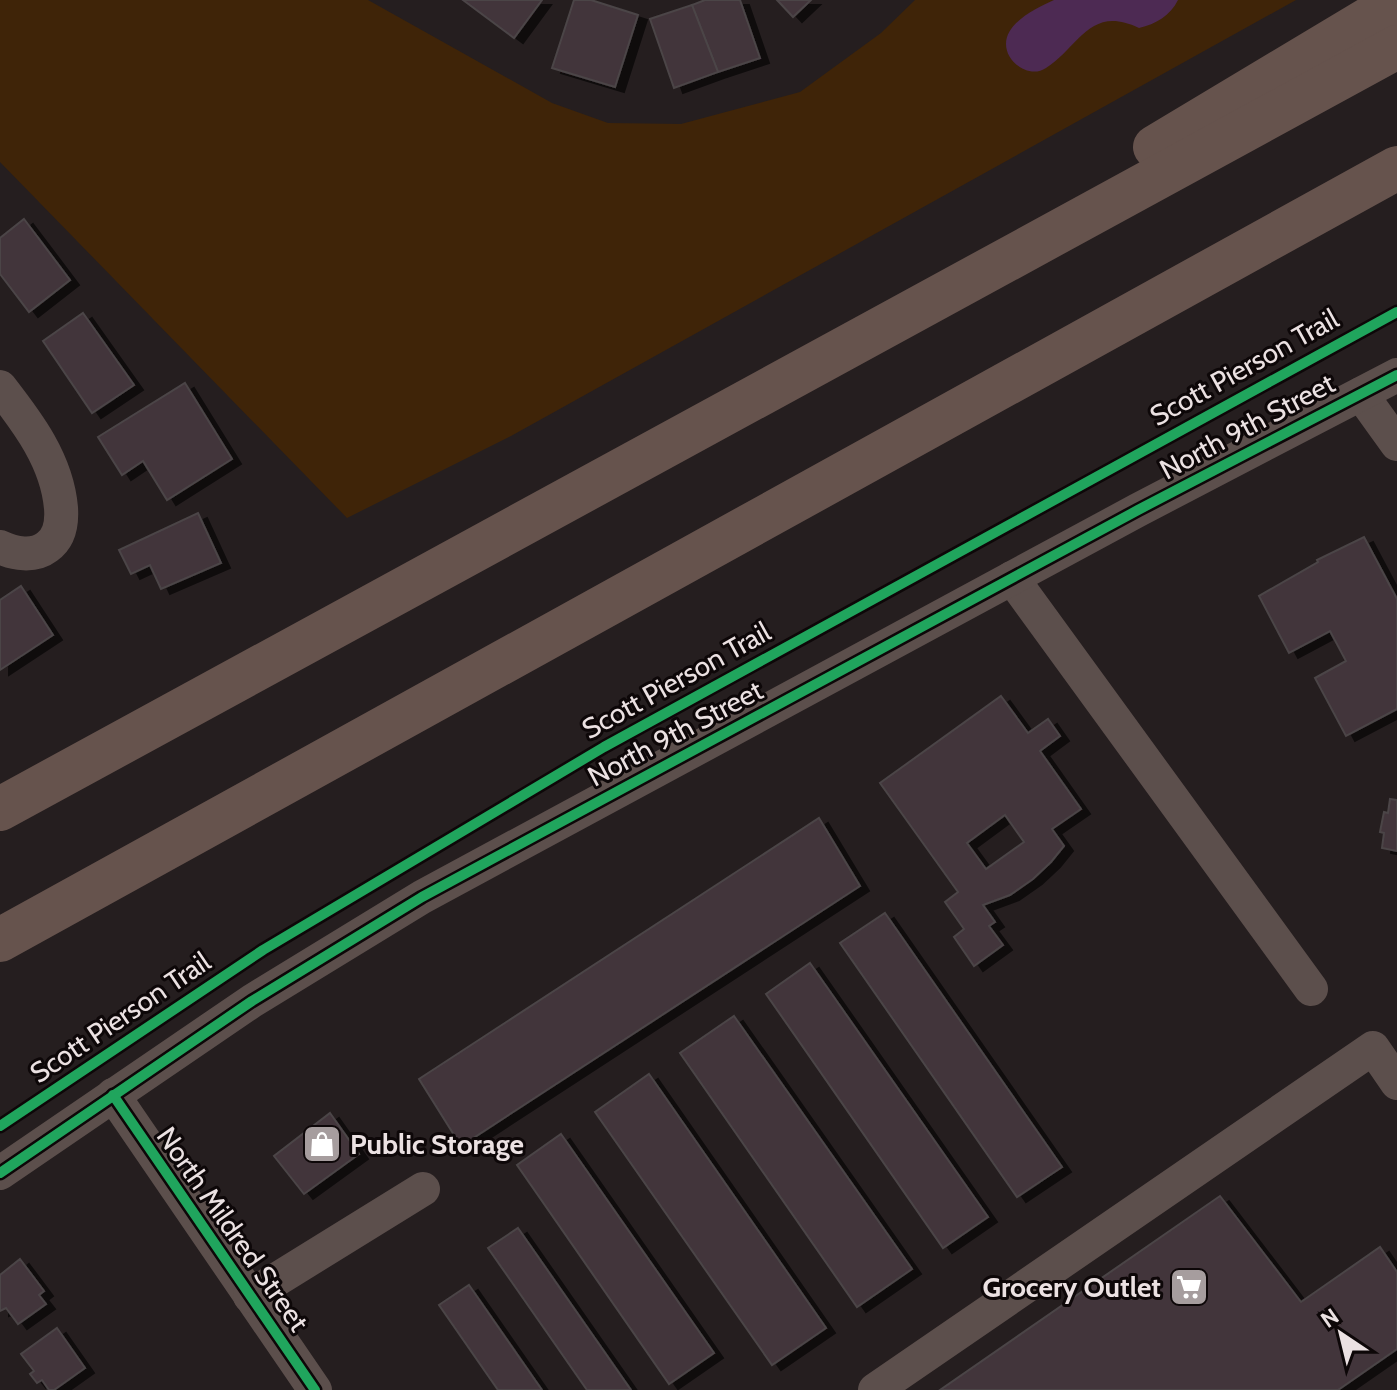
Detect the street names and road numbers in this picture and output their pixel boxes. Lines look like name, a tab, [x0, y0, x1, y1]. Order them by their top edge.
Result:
street label: Scott Pierson Trail	[1144, 301, 1345, 433]
street label: North 9th Street	[1154, 366, 1340, 486]
street label: Scott Pierson Trail	[576, 614, 777, 746]
street label: North 9th Street	[582, 673, 768, 793]
street label: Scott Pierson Trail	[23, 944, 217, 1090]
street label: North Mildred Street	[150, 1120, 316, 1338]

